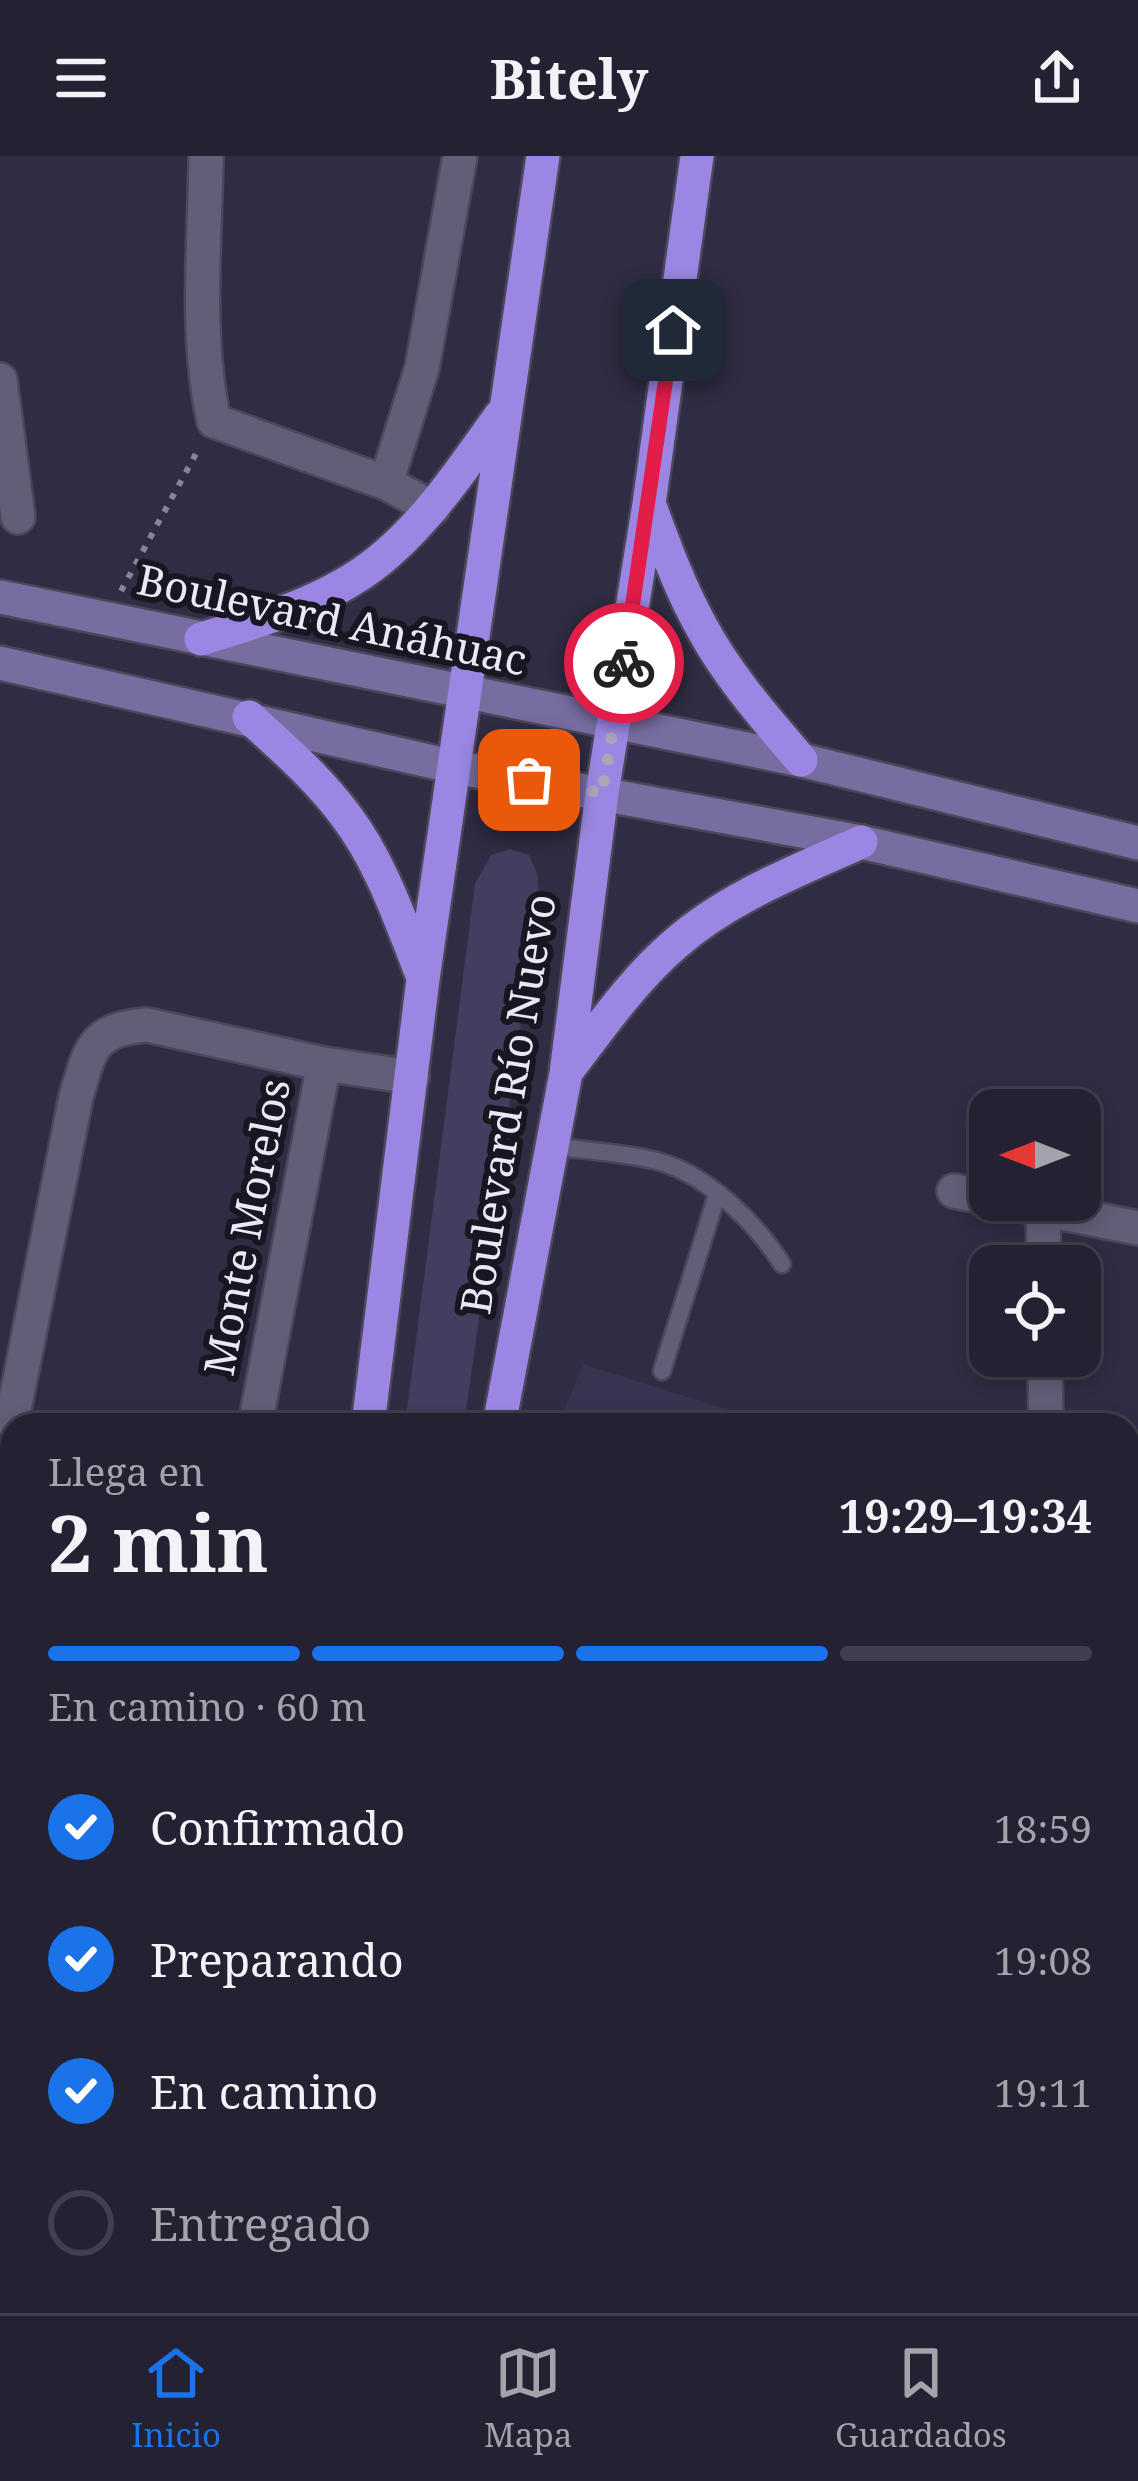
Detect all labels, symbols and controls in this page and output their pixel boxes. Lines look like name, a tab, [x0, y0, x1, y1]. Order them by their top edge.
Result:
text: Bitely	[490, 41, 648, 115]
icon: menu	[48, 45, 114, 111]
icon: share	[1024, 45, 1090, 111]
pin	[622, 279, 724, 381]
icon: home	[640, 297, 706, 363]
street label: Boulevard Anáhuac	[133, 549, 532, 688]
courier	[564, 603, 684, 723]
icon: bike	[591, 630, 657, 696]
pin	[478, 729, 580, 831]
icon: bag	[496, 747, 562, 813]
street label: Boulevard Río Nuevo	[445, 890, 568, 1318]
street label: Monte Morelos	[189, 1074, 302, 1380]
north arrow	[969, 1089, 1101, 1221]
map controls	[969, 1089, 1101, 1377]
button: locate	[969, 1245, 1101, 1377]
text: Llega en	[48, 1444, 204, 1497]
text: 19:29–19:34	[839, 1485, 1092, 1546]
text: 2 min	[48, 1489, 269, 1595]
text: En camino · 60 m	[48, 1679, 366, 1732]
icon: check	[48, 1794, 114, 1860]
text: Confirmado	[150, 1797, 405, 1858]
text: 18:59	[994, 1801, 1092, 1854]
icon: check	[48, 1926, 114, 1992]
text: Preparando	[150, 1929, 404, 1990]
text: 19:08	[994, 1933, 1092, 1986]
icon: check	[48, 2058, 114, 2124]
text: En camino	[150, 2061, 378, 2122]
text: 19:11	[994, 2065, 1092, 2118]
text: Entregado	[150, 2193, 371, 2254]
tab: Inicio	[131, 2340, 221, 2457]
tab: Mapa	[484, 2340, 572, 2457]
tab: Guardados	[835, 2340, 1007, 2457]

